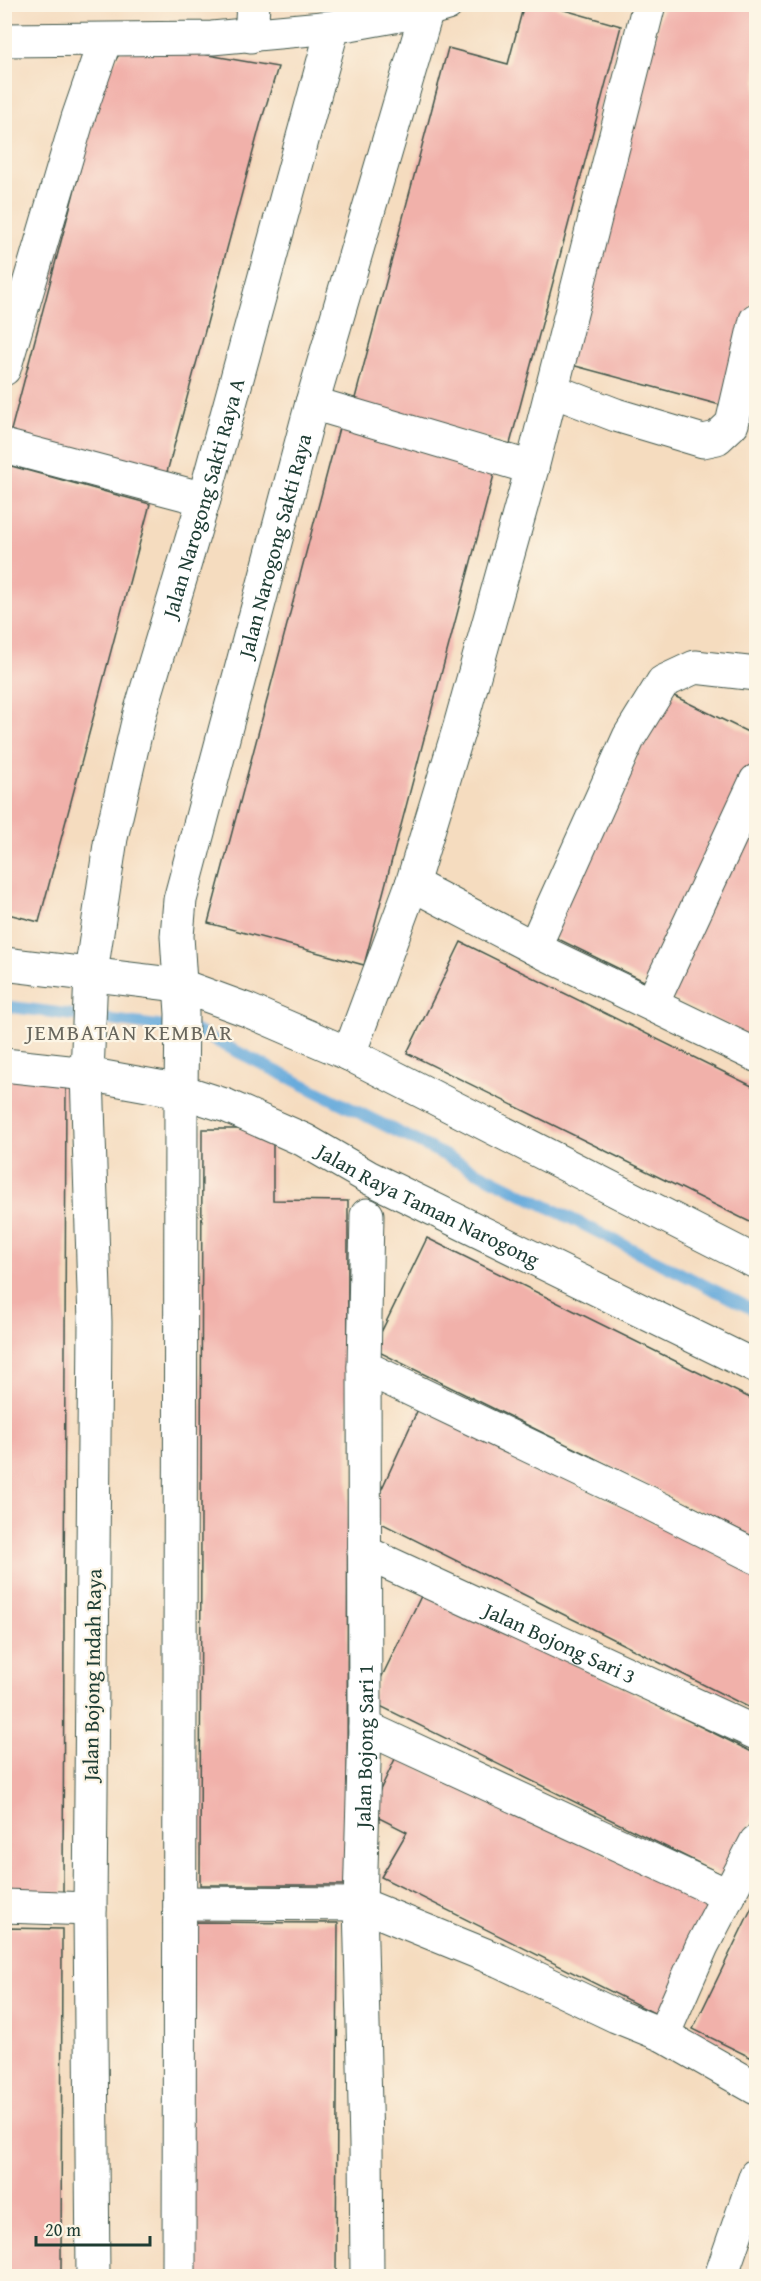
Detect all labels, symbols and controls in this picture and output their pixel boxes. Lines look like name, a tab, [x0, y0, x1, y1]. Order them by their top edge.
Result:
street label: Jalan Narogong Sakti Raya A	[153, 374, 252, 624]
street label: Jalan Narogong Sakti Raya	[229, 430, 319, 664]
district label: JEMBATAN KEMBAR	[23, 1016, 234, 1048]
street label: Jalan Raya Taman Narogong	[309, 1134, 546, 1275]
street label: Jalan Bojong Indah Raya	[75, 1568, 109, 1785]
street label: Jalan Bojong Sari 3	[476, 1593, 641, 1691]
street label: Jalan Bojong Sari 1	[347, 1664, 381, 1832]
scale bar	[36, 2209, 150, 2247]
text: 20 m	[45, 2216, 81, 2243]

